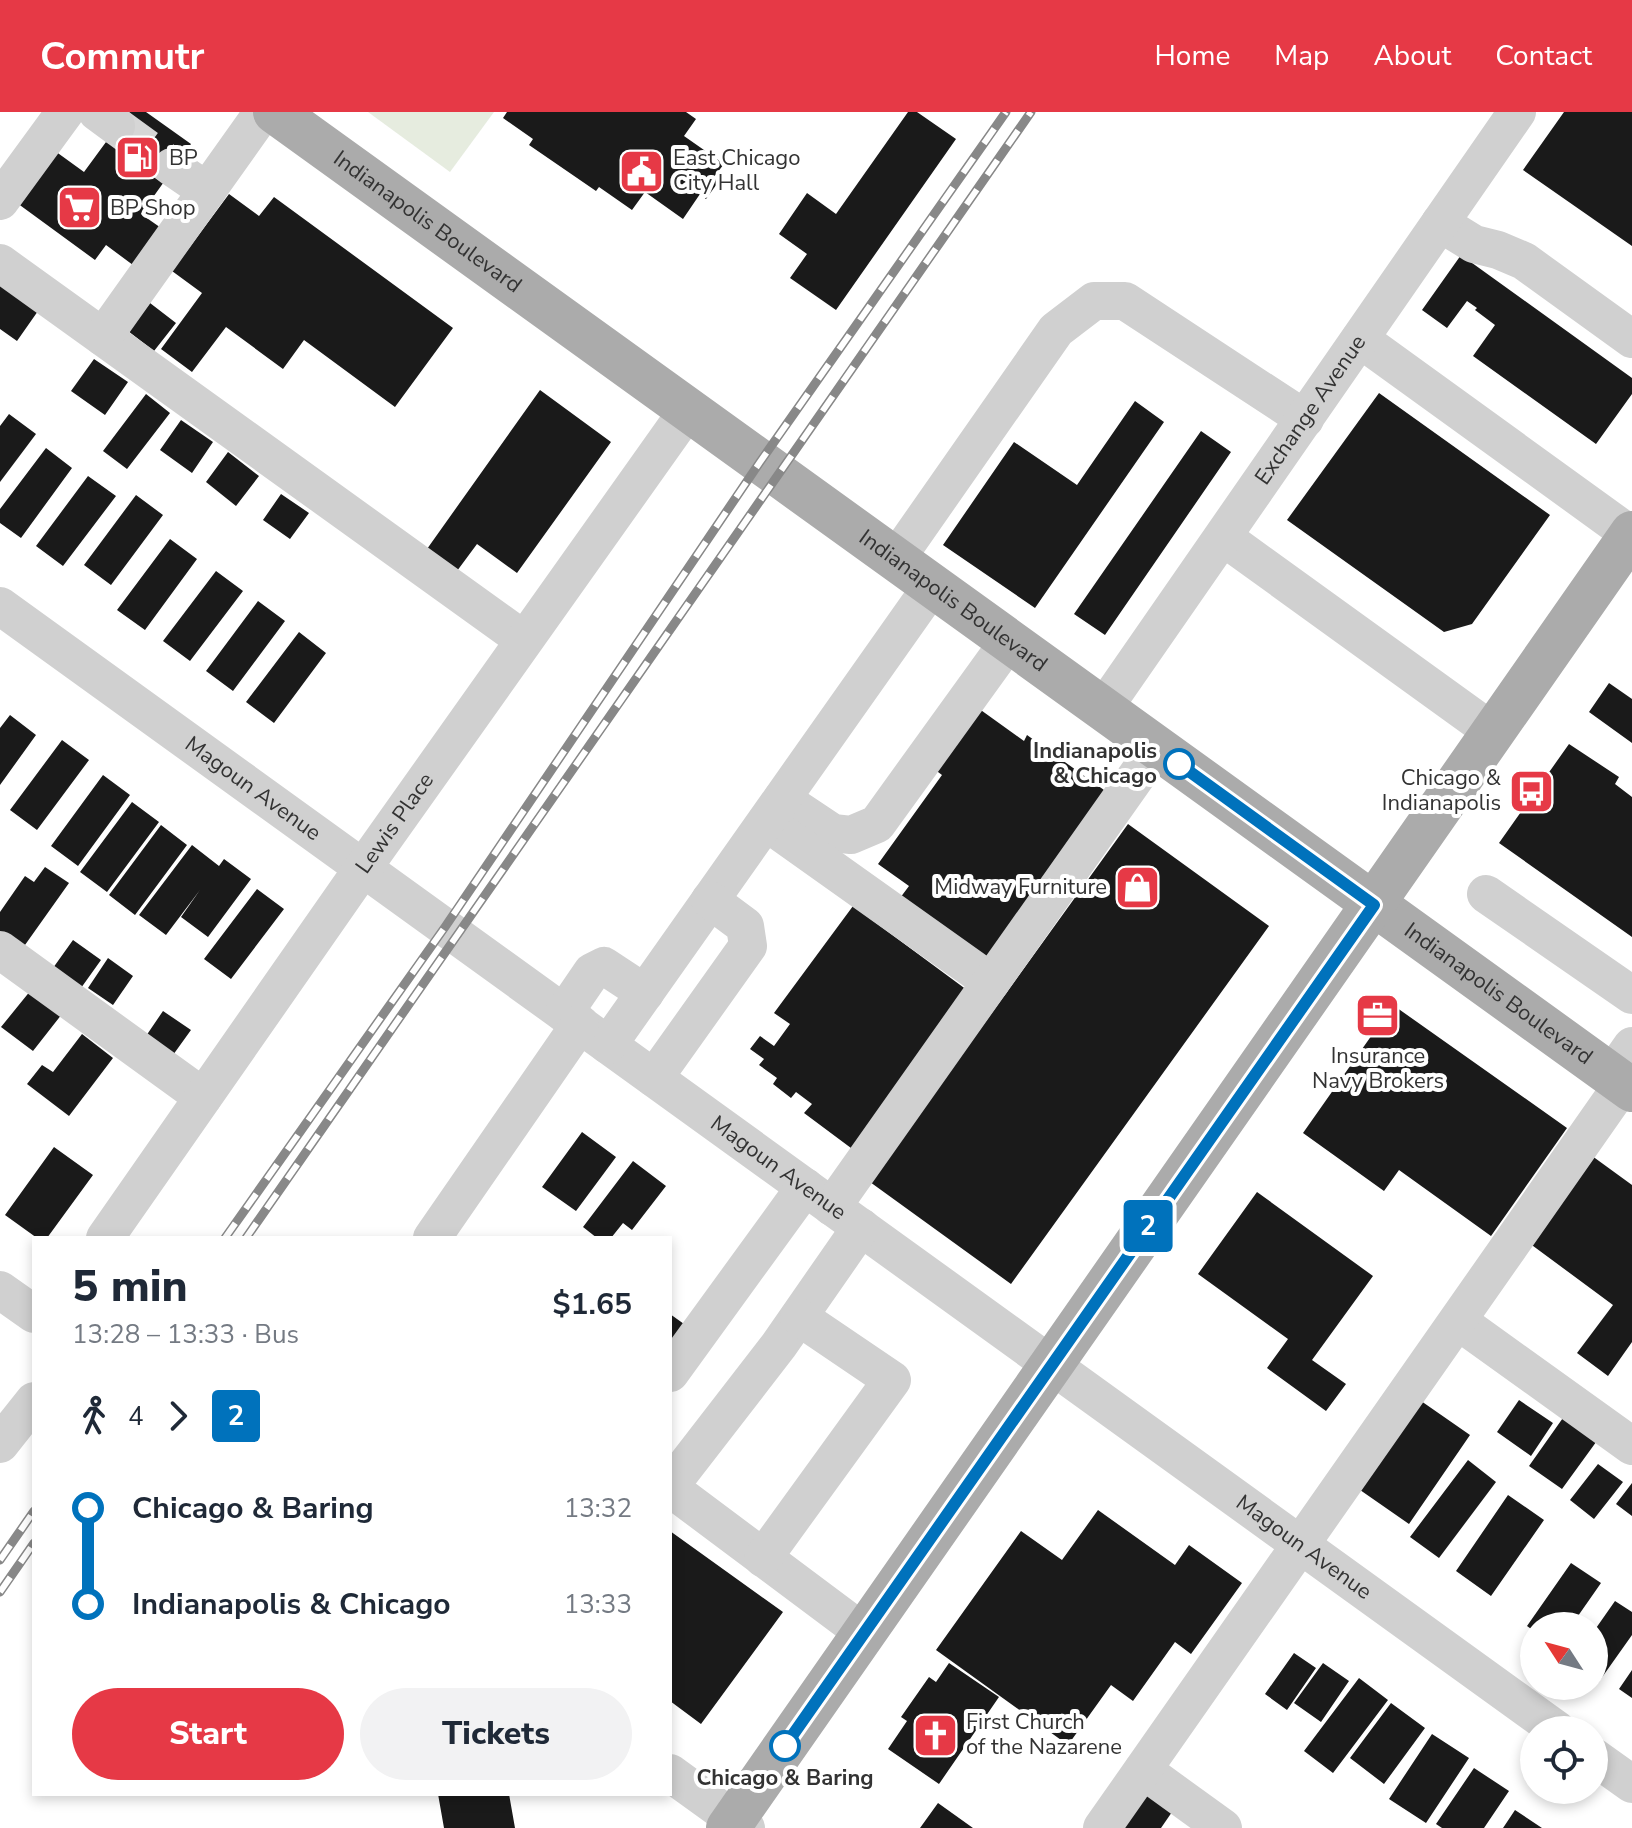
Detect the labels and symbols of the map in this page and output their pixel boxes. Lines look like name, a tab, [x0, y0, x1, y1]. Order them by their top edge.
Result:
fuel station icon: BP	[114, 134, 162, 182]
place label: BP	[169, 143, 198, 173]
place label: East Chicago City Hall	[673, 143, 800, 198]
street label: Indianapolis Boulevard	[327, 144, 528, 300]
public building icon: East Chicago City Hall	[618, 147, 666, 195]
supermarket icon: BP Shop	[55, 184, 103, 232]
place label: BP Shop	[110, 193, 196, 223]
street label: Exchange Avenue	[1248, 329, 1373, 491]
street label: Indianapolis Boulevard	[853, 523, 1054, 679]
street label: Magoun Avenue	[179, 729, 327, 848]
place label: Indianapolis & Chicago	[1033, 736, 1157, 791]
marker: Indianapolis & Chicago	[1164, 749, 1194, 779]
place label: Chicago & Indianapolis	[1382, 763, 1502, 818]
street label: Lewis Place	[349, 767, 441, 880]
bus stop icon: Chicago & Indianapolis	[1508, 767, 1556, 815]
shop icon: Midway Furniture	[1114, 863, 1162, 911]
place label: Midway Furniture	[934, 872, 1107, 902]
street label: Indianapolis Boulevard	[1398, 916, 1599, 1072]
office icon: Insurance Navy Brokers	[1354, 991, 1402, 1039]
place label: Insurance Navy Brokers	[1312, 1041, 1444, 1096]
street label: Magoun Avenue	[704, 1109, 852, 1227]
line badge: 2	[1122, 1200, 1174, 1252]
street label: Magoun Avenue	[1230, 1488, 1378, 1606]
north arrow	[1520, 1612, 1608, 1700]
place label: First Church of the Nazarene	[966, 1707, 1122, 1762]
church icon: First Church of the Nazarene	[911, 1711, 959, 1759]
marker: Chicago & Baring	[770, 1731, 800, 1761]
place label: Chicago & Baring	[696, 1763, 874, 1793]

